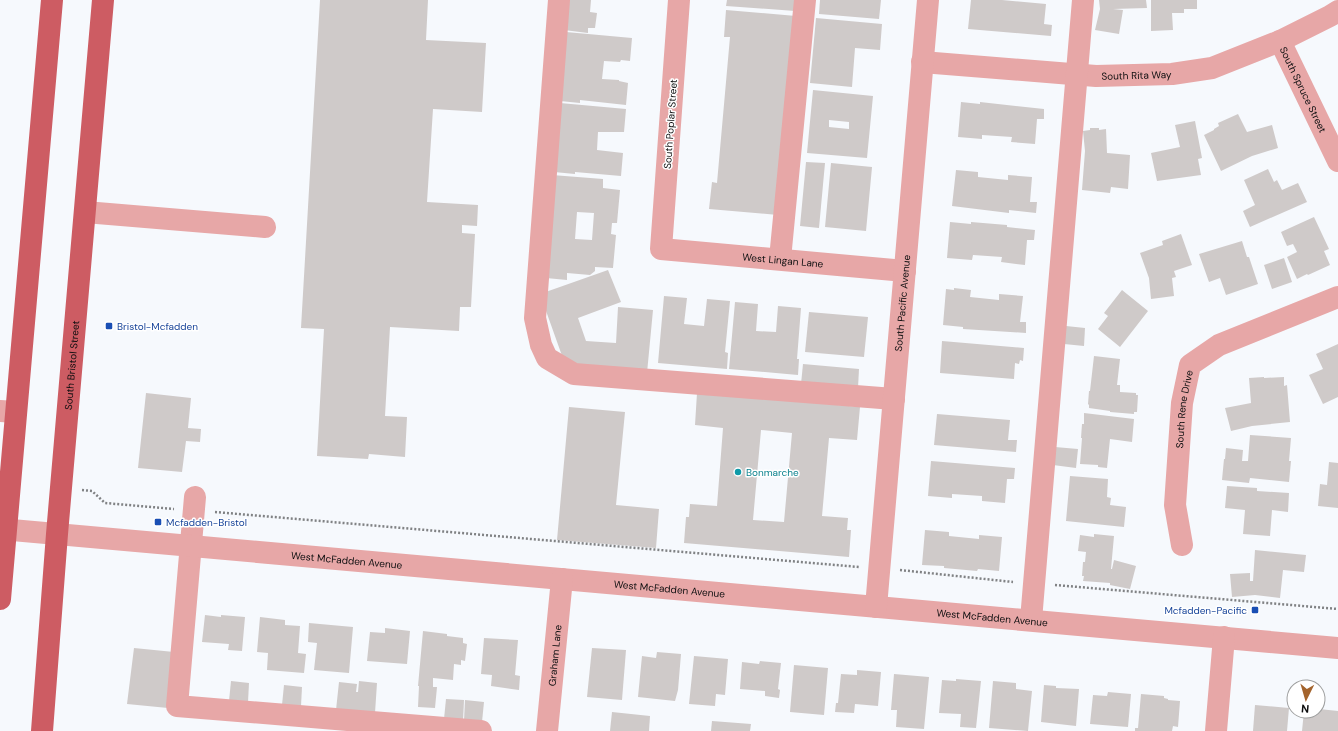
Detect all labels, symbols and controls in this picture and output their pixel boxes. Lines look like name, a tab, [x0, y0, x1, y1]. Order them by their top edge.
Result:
street label: South Spruce Street	[1277, 45, 1329, 135]
street label: South Rita Way	[1101, 68, 1172, 83]
street label: South Poplar Street	[661, 79, 680, 169]
street label: West Lingan Lane	[742, 250, 824, 271]
street label: South Pacific Avenue	[892, 254, 913, 352]
street label: South Bristol Street	[62, 320, 82, 411]
place label: Bristol-Mcfadden	[117, 320, 198, 333]
marker: Bristol-Mcfadden	[104, 321, 114, 331]
street label: South Rene Drive	[1173, 369, 1196, 449]
place label: Bonmarche	[746, 466, 799, 479]
marker: Bonmarche	[733, 467, 743, 477]
place label: Mcfadden-Bristol	[166, 516, 247, 529]
marker: Mcfadden-Bristol	[153, 517, 163, 527]
street label: West McFadden Avenue	[290, 549, 403, 572]
street label: West McFadden Avenue	[613, 578, 726, 600]
place label: Mcfadden-Pacific	[1164, 604, 1247, 617]
marker: Mcfadden-Pacific	[1250, 605, 1260, 615]
street label: West McFadden Avenue	[936, 606, 1049, 629]
street label: Graham Lane	[545, 624, 564, 687]
north arrow	[1286, 679, 1326, 719]
text: N	[1301, 702, 1310, 716]

